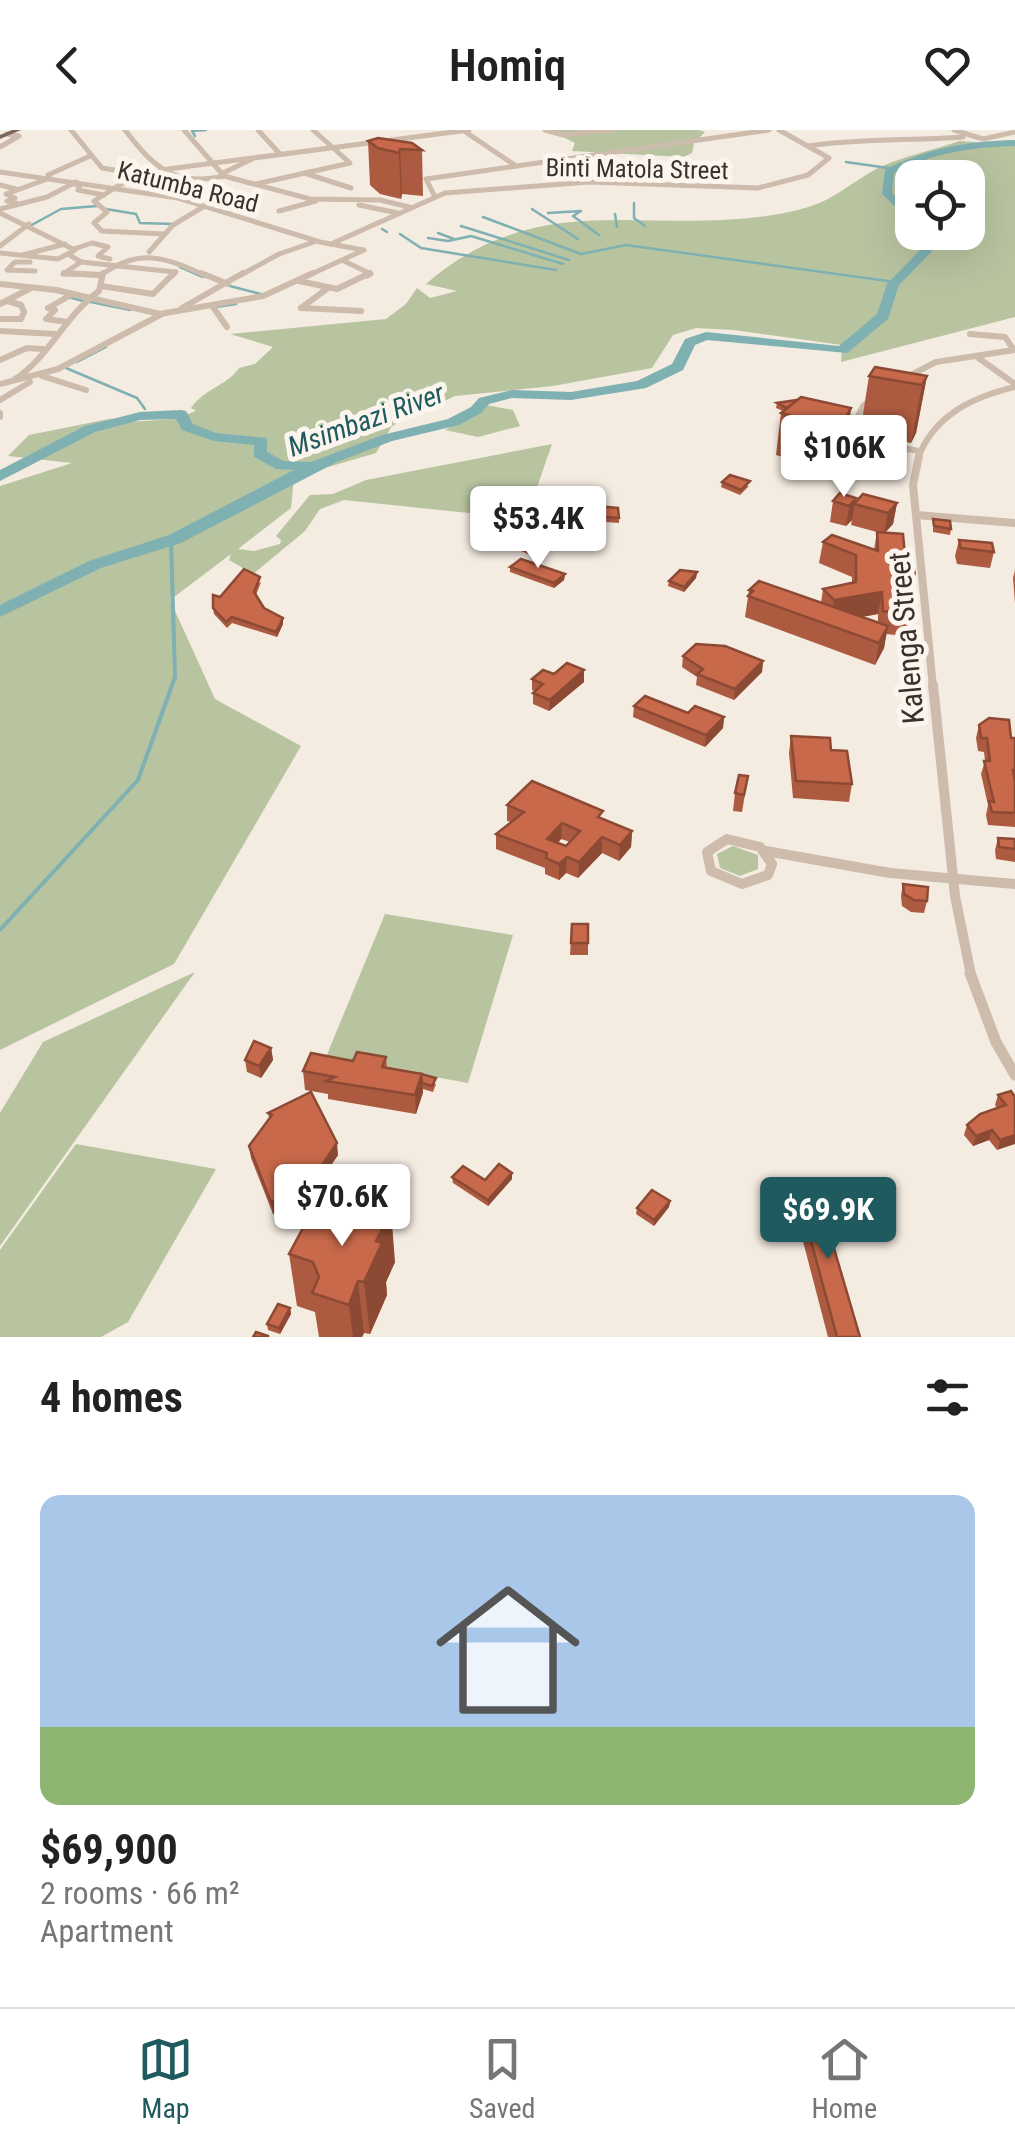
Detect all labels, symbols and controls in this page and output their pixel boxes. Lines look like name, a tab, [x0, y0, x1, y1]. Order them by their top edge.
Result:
icon: back	[40, 38, 95, 93]
icon: heart	[920, 38, 975, 93]
text: Homiq	[449, 39, 566, 92]
street label: Binti Matola Street	[545, 153, 729, 185]
street label: Katumba Road	[115, 155, 261, 219]
map controls	[895, 160, 985, 250]
button: locate	[895, 160, 985, 250]
water label: Msimbazi River	[283, 376, 449, 463]
pin: $106K	[774, 415, 914, 500]
text: $106K	[803, 428, 885, 466]
pin: $53.4K	[457, 486, 619, 571]
text: $53.4K	[492, 499, 584, 537]
street label: Kalenga Street	[881, 551, 931, 725]
pin: $70.6K	[261, 1164, 423, 1249]
text: $70.6K	[296, 1177, 388, 1215]
pin: $69.9K	[747, 1177, 909, 1262]
text: $69.9K	[782, 1190, 874, 1228]
icon: filters	[920, 1370, 975, 1425]
text: 4 homes	[40, 1373, 183, 1422]
icon: home	[418, 1560, 598, 1740]
text: $69,900	[40, 1825, 178, 1874]
text: 2 rooms · 66 m²	[40, 1874, 239, 1912]
text: Apartment	[40, 1912, 174, 1950]
tab: Map	[138, 2032, 193, 2125]
tab: Saved	[469, 2032, 535, 2125]
tab: Home	[811, 2032, 877, 2125]

